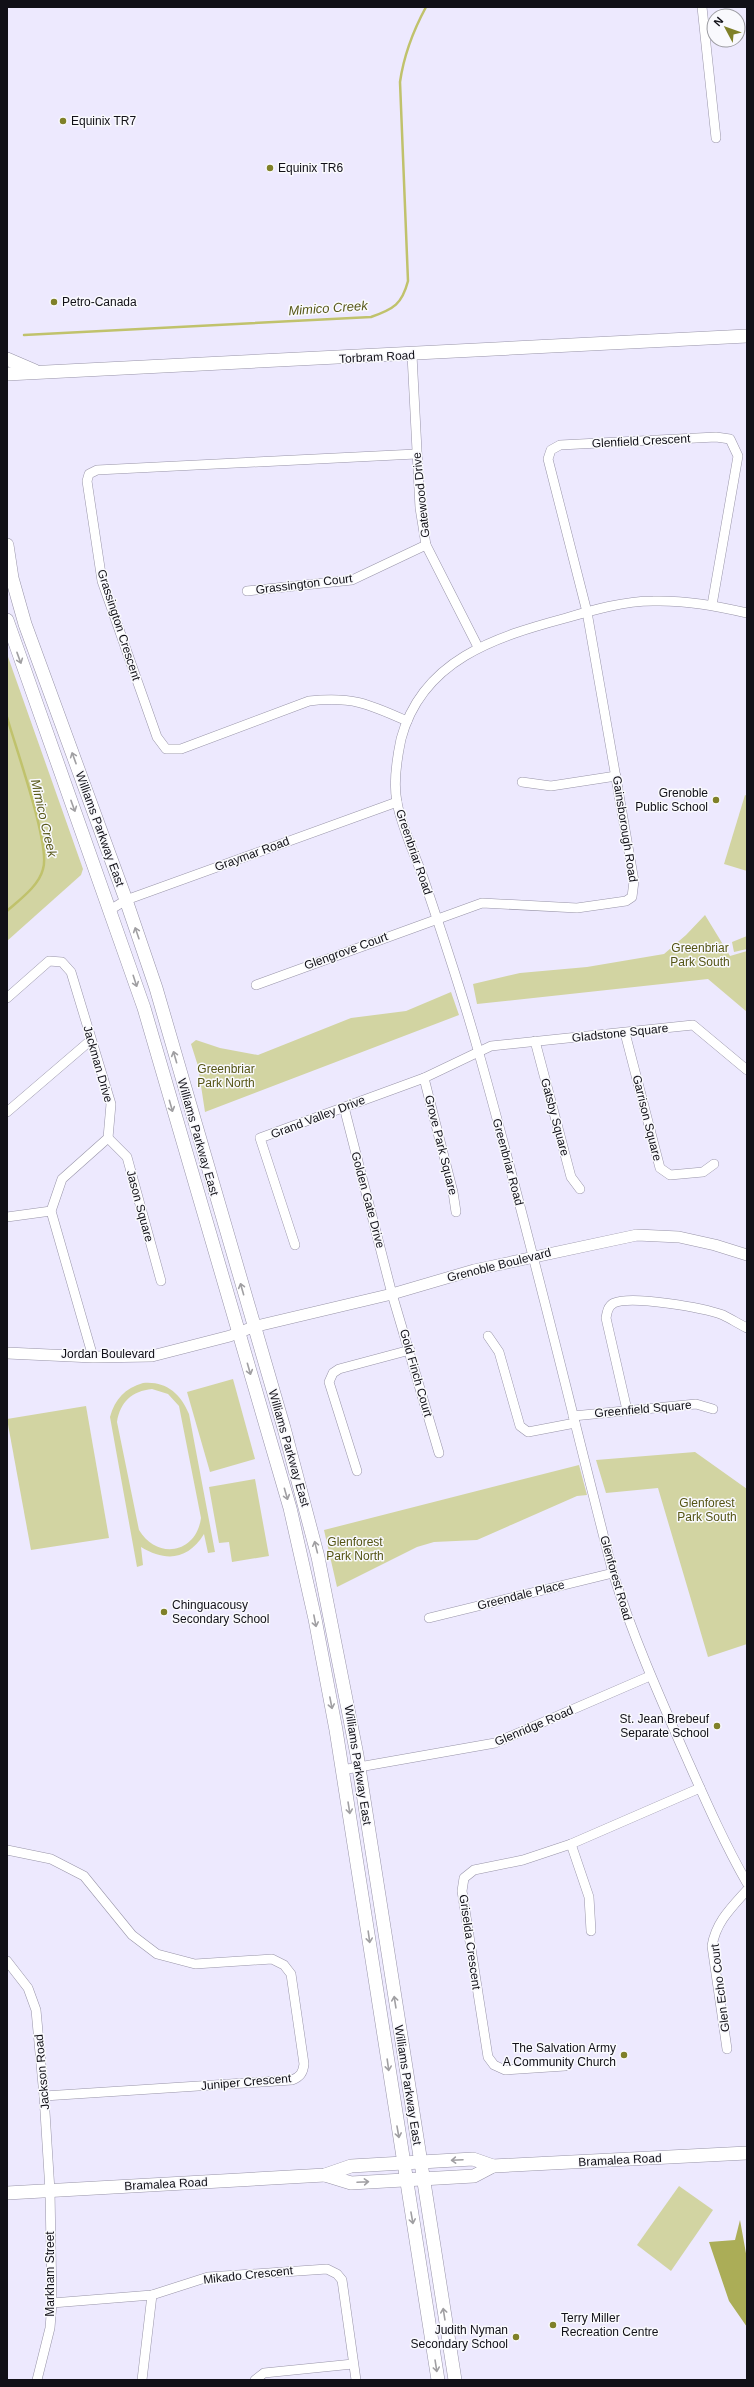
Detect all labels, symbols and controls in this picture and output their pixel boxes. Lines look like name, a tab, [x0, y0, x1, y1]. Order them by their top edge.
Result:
north arrow	[706, 8, 746, 48]
text: N	[711, 14, 726, 28]
place label: Equinix TR7	[71, 114, 136, 128]
marker: Equinix TR7	[58, 116, 68, 126]
place label: Equinix TR6	[278, 161, 343, 175]
marker: Equinix TR6	[265, 163, 275, 173]
place label: Petro-Canada	[62, 295, 137, 309]
marker: Petro-Canada	[49, 297, 59, 307]
water label: Mimico Creek	[288, 298, 370, 318]
street label: Torbram Road	[339, 348, 415, 366]
street label: Glenfield Crescent	[591, 431, 691, 451]
street label: Gatewood Drive	[410, 451, 432, 539]
street label: Grassington Crescent	[94, 568, 144, 683]
street label: Grassington Court	[255, 571, 354, 597]
one-way arrow	[16, 651, 23, 664]
one-way arrow	[70, 752, 78, 764]
street label: Williams Parkway East	[73, 770, 128, 889]
street label: Gainsborough Road	[610, 775, 640, 883]
water label: Mimico Creek	[28, 778, 61, 860]
place label: Grenoble Public School	[635, 786, 708, 814]
marker: Grenoble Public School	[711, 795, 721, 805]
one-way arrow	[70, 799, 77, 812]
street label: Greenbriar Road	[393, 807, 435, 897]
street label: Graymar Road	[213, 834, 291, 874]
one-way arrow	[133, 926, 140, 939]
street label: Glengrove Court	[302, 929, 390, 973]
park label: Greenbriar Park South	[670, 941, 730, 969]
one-way arrow	[132, 975, 140, 987]
street label: Gladstone Square	[571, 1021, 669, 1045]
street label: Jackman Drive	[80, 1024, 116, 1104]
one-way arrow	[171, 1051, 178, 1064]
park label: Greenbriar Park North	[197, 1062, 255, 1090]
street label: Garrison Square	[630, 1074, 665, 1163]
street label: Williams Parkway East	[175, 1077, 222, 1198]
street label: Gatsby Square	[538, 1077, 572, 1158]
street label: Grand Valley Drive	[269, 1092, 367, 1141]
street label: Grove Park Square	[422, 1093, 460, 1197]
one-way arrow	[168, 1099, 176, 1112]
street label: Greenbriar Road	[490, 1117, 526, 1207]
street label: Golden Gate Drive	[348, 1150, 388, 1250]
street label: Jason Square	[124, 1168, 156, 1244]
street label: Grenoble Boulevard	[446, 1245, 552, 1285]
one-way arrow	[238, 1283, 245, 1296]
street label: Gold Finch Court	[397, 1327, 435, 1419]
street label: Jordan Boulevard	[61, 1347, 155, 1361]
one-way arrow	[246, 1363, 253, 1376]
street label: Williams Parkway East	[266, 1388, 313, 1509]
street label: Greenfield Square	[594, 1398, 692, 1420]
one-way arrow	[283, 1487, 290, 1500]
park label: Glenforest Park South	[677, 1496, 737, 1524]
street label: Glenforest Road	[597, 1534, 635, 1622]
park label: Glenforest Park North	[326, 1535, 384, 1563]
one-way arrow	[311, 1540, 319, 1553]
street label: Greendale Place	[476, 1577, 566, 1613]
place label: Chinguacousy Secondary School	[172, 1598, 269, 1626]
marker: Chinguacousy Secondary School	[159, 1607, 169, 1617]
one-way arrow	[312, 1614, 320, 1627]
one-way arrow	[328, 1697, 336, 1710]
street label: Glenridge Road	[493, 1703, 575, 1749]
street label: Williams Parkway East	[342, 1704, 375, 1827]
place label: St. Jean Brebeuf Separate School	[620, 1712, 710, 1740]
marker: St. Jean Brebeuf Separate School	[712, 1721, 722, 1731]
one-way arrow	[345, 1801, 353, 1814]
street label: Griselda Crescent	[456, 1893, 484, 1991]
one-way arrow	[365, 1930, 373, 1943]
street label: Glen Echo Court	[708, 1942, 732, 2033]
one-way arrow	[391, 1996, 399, 2009]
street label: Williams Parkway East	[392, 2024, 425, 2147]
street label: Jackson Road	[32, 2034, 52, 2110]
place label: The Salvation Army A Community Church	[503, 2041, 616, 2069]
marker: The Salvation Army A Community Church	[619, 2050, 629, 2060]
one-way arrow	[384, 2058, 392, 2071]
street label: Juniper Crescent	[200, 2071, 292, 2093]
one-way arrow	[395, 2125, 403, 2138]
street label: Bramalea Road	[578, 2151, 662, 2169]
one-way arrow	[451, 2157, 464, 2164]
street label: Bramalea Road	[124, 2175, 208, 2193]
one-way arrow	[356, 2178, 369, 2185]
one-way arrow	[408, 2211, 416, 2224]
street label: Markham Street	[43, 2231, 57, 2317]
street label: Mikado Crescent	[202, 2263, 294, 2287]
one-way arrow	[440, 2308, 448, 2321]
place label: Terry Miller Recreation Centre	[561, 2311, 659, 2339]
marker: Terry Miller Recreation Centre	[548, 2320, 558, 2330]
place label: Judith Nyman Secondary School	[411, 2323, 508, 2351]
marker: Judith Nyman Secondary School	[511, 2332, 521, 2342]
one-way arrow	[432, 2359, 440, 2372]

